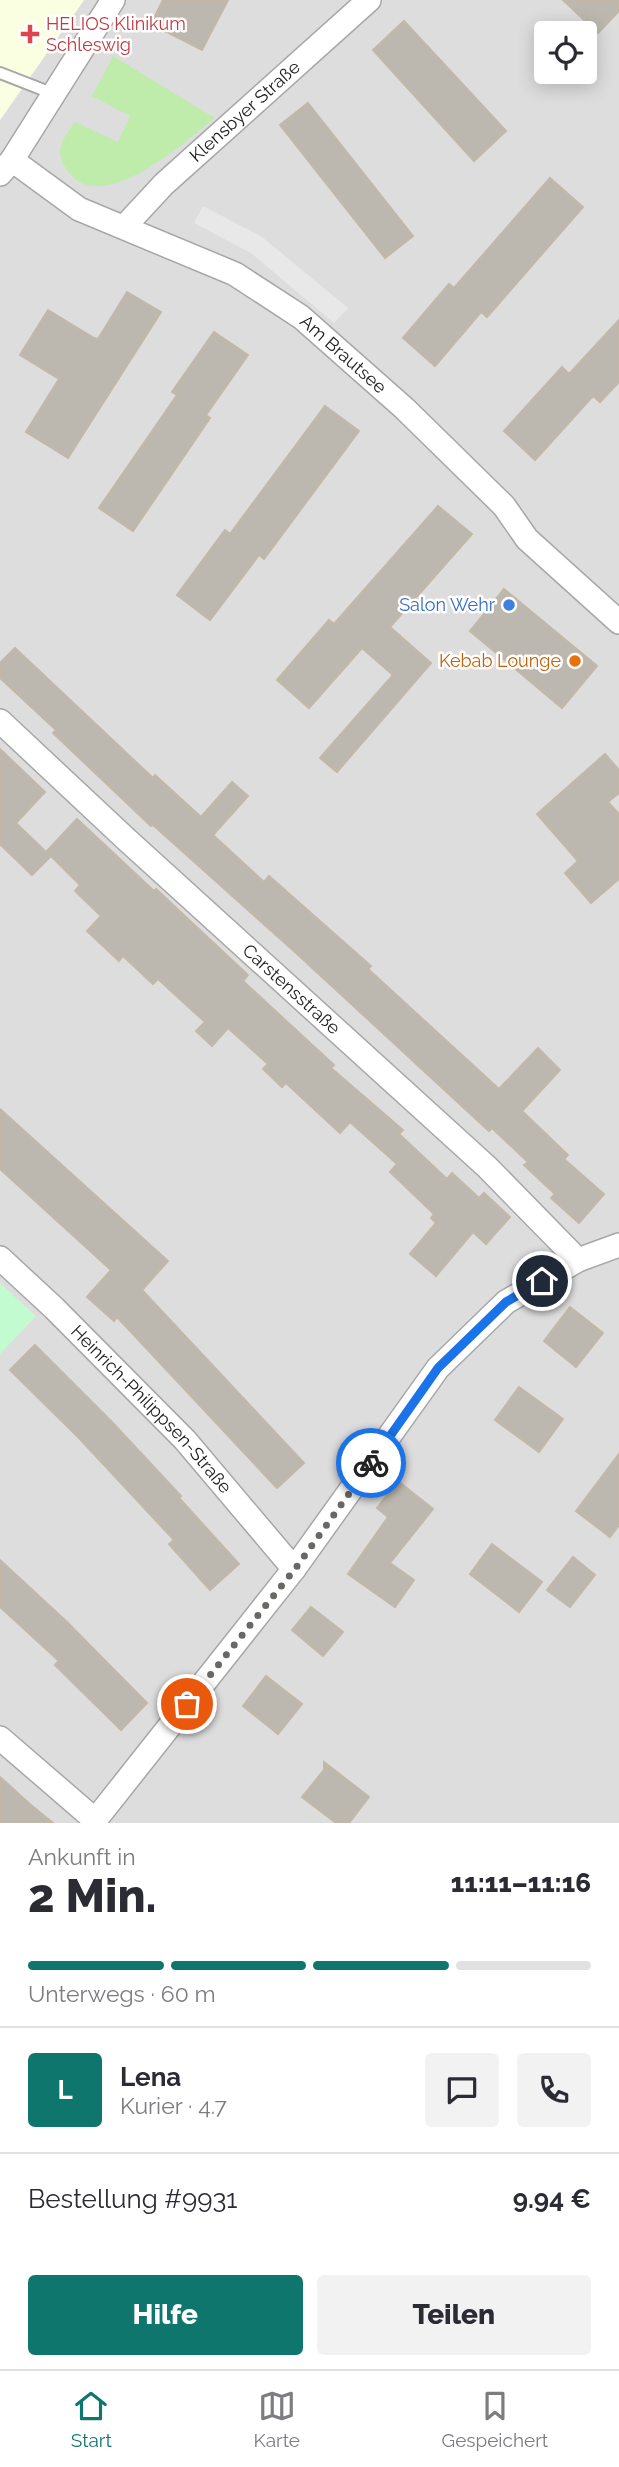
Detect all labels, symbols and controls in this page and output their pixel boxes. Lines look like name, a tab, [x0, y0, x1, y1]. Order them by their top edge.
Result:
place label: HELIOS Klinikum Schleswig	[46, 13, 186, 55]
map controls	[534, 21, 597, 84]
button: locate	[534, 21, 597, 84]
marker: HELIOS Klinikum Schleswig	[20, 24, 40, 44]
street label: Klensbyer Straße	[185, 56, 304, 166]
street label: Am Brautsee	[296, 310, 391, 398]
place label: Salon Wehr	[399, 594, 496, 615]
marker: Salon Wehr	[501, 597, 517, 613]
place label: Kebab Lounge	[439, 650, 561, 671]
marker: Kebab Lounge	[567, 653, 583, 669]
street label: Carstensstraße	[239, 939, 345, 1039]
pin	[512, 1251, 572, 1311]
icon: home	[523, 1262, 561, 1300]
street label: Heinrich-Philippsen-Straße	[67, 1320, 237, 1497]
courier	[336, 1428, 406, 1498]
icon: bike	[352, 1444, 390, 1482]
pin	[157, 1674, 217, 1734]
icon: bag	[168, 1685, 206, 1723]
text: Ankunft in	[28, 1843, 136, 1870]
text: 11:11–11:16	[451, 1868, 591, 1898]
text: 2 Min.	[28, 1869, 157, 1923]
text: Unterwegs · 60 m	[28, 1980, 216, 2007]
button: chat	[425, 2053, 499, 2127]
button: phone	[517, 2053, 591, 2127]
text: Lena	[120, 2062, 181, 2092]
text: L	[57, 2075, 73, 2105]
text: Kurier · 4.7	[120, 2092, 227, 2119]
text: Bestellung #9931	[28, 2184, 238, 2214]
text: 9.94 €	[513, 2184, 591, 2214]
button: Hilfe	[28, 2275, 303, 2355]
button: Teilen	[317, 2275, 591, 2355]
tab: Start	[71, 2387, 112, 2451]
tab: Karte	[253, 2387, 300, 2451]
tab: Gespeichert	[442, 2387, 548, 2451]

